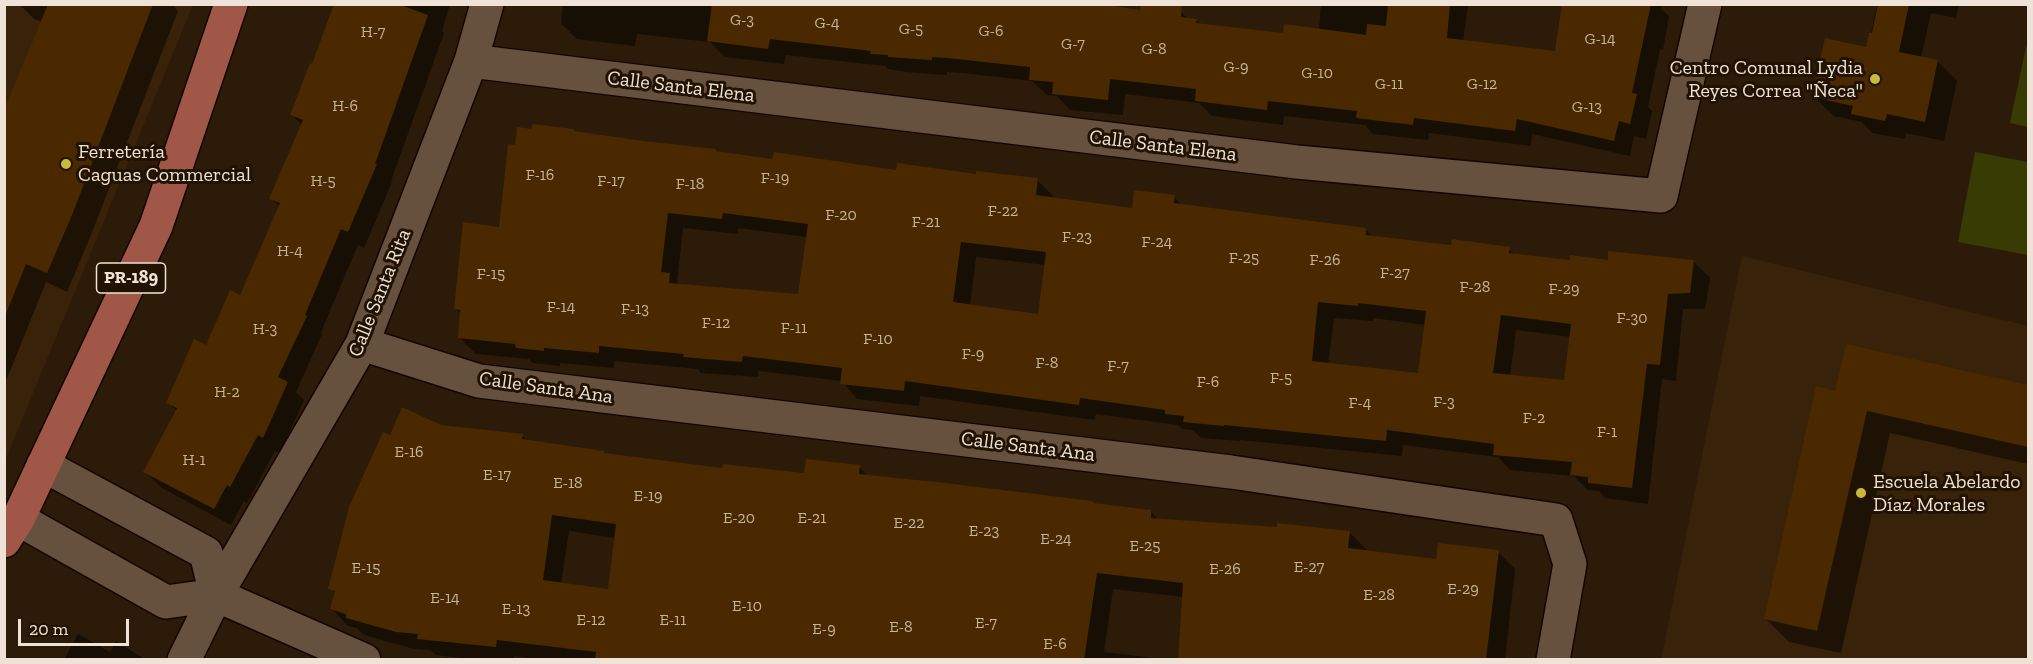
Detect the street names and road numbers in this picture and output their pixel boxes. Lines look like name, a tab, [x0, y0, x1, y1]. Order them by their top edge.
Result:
street label: Calle Santa Elena	[606, 66, 756, 108]
street label: Calle Santa Elena	[1088, 125, 1238, 167]
street label: Calle Santa Rita	[343, 226, 417, 360]
road number: PR-189	[96, 263, 166, 293]
street label: Calle Santa Ana	[478, 367, 614, 409]
street label: Calle Santa Ana	[960, 427, 1096, 467]

